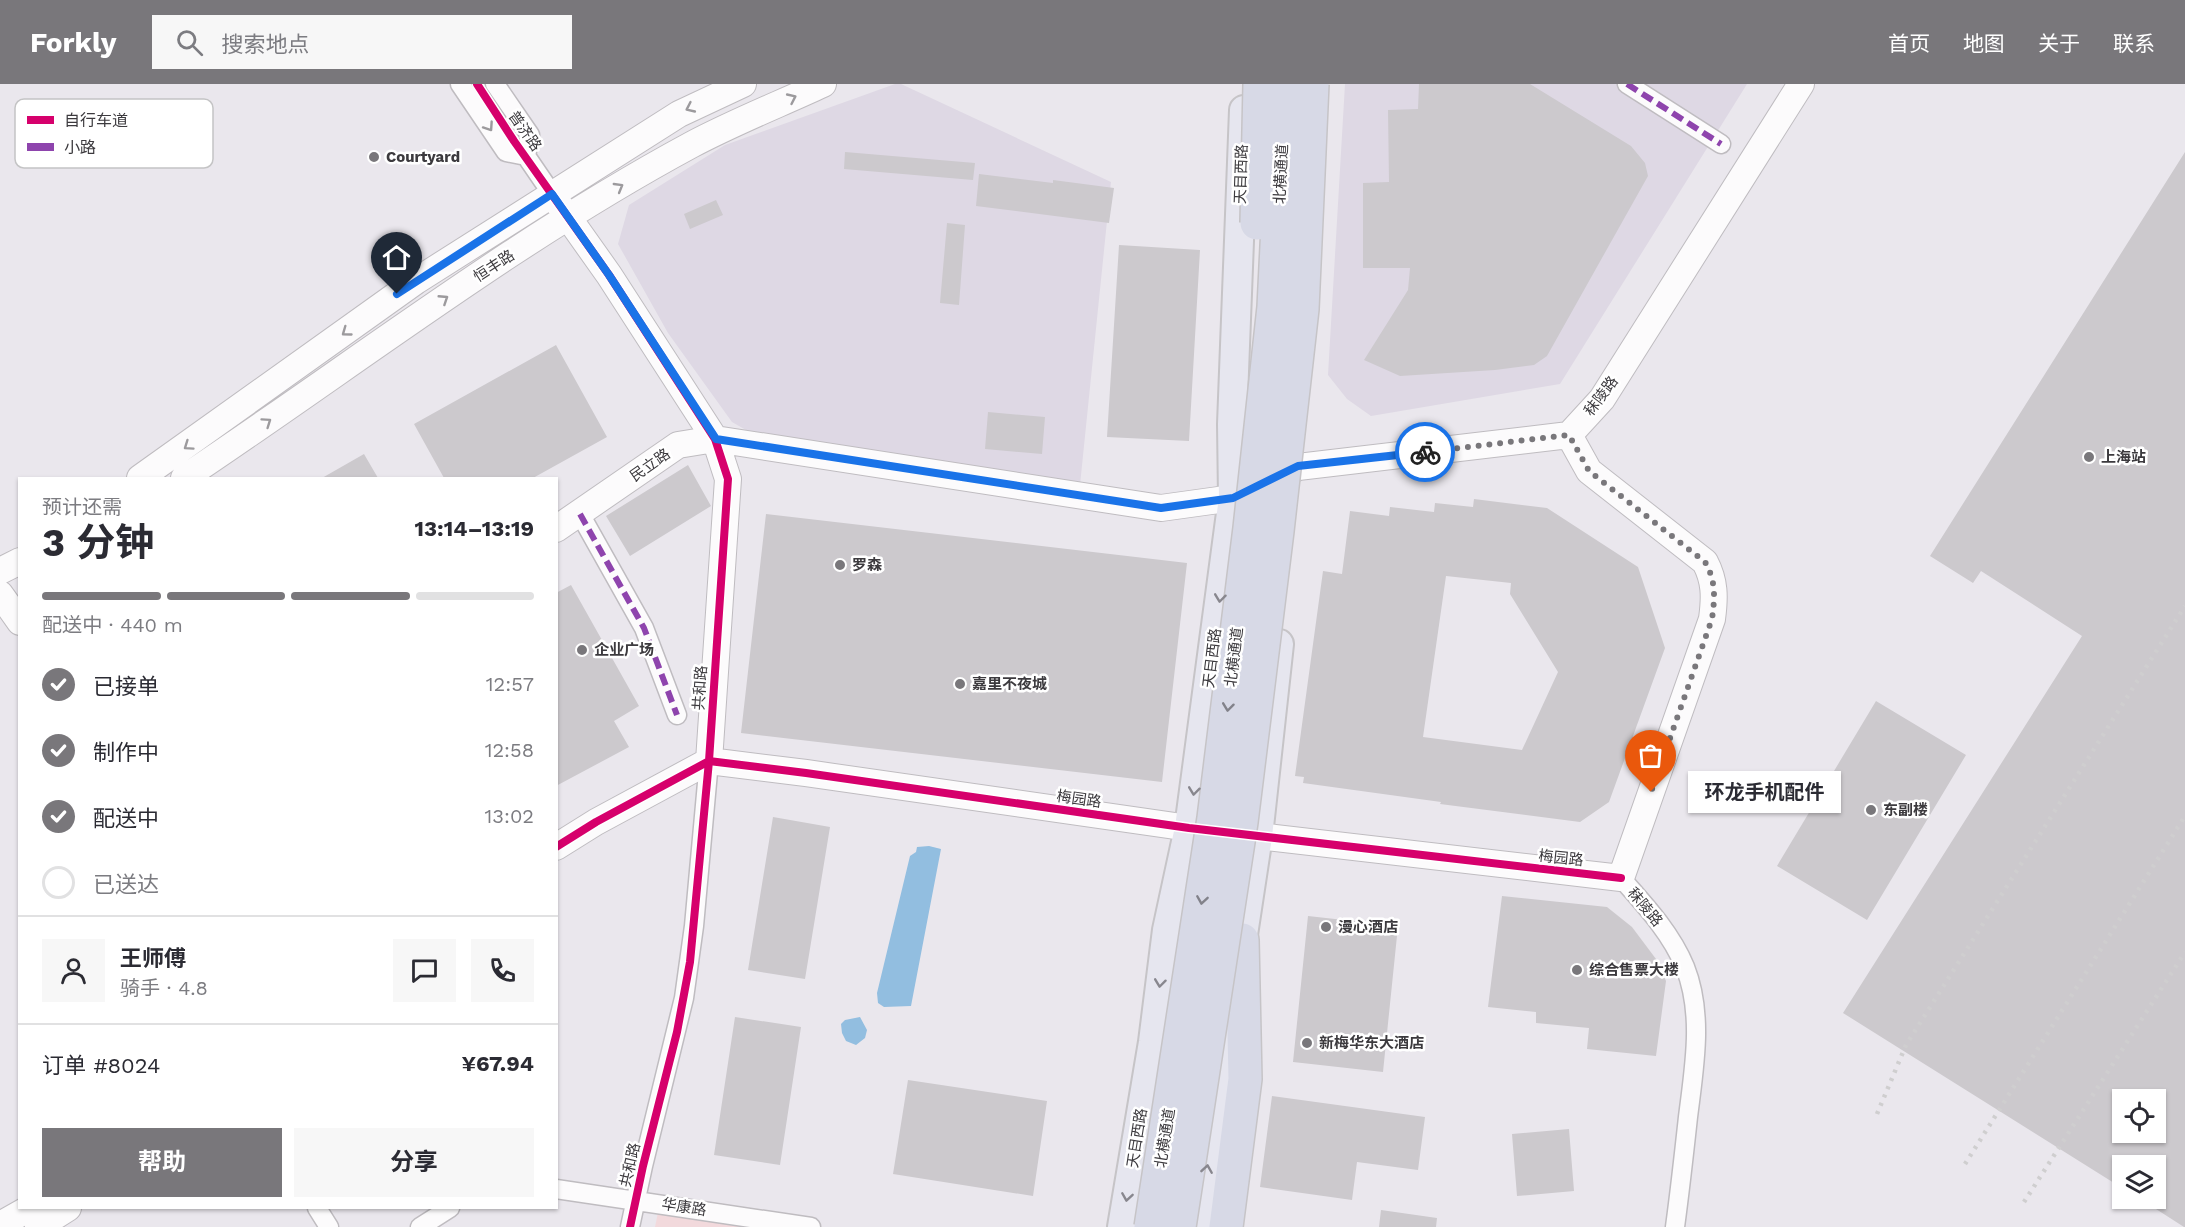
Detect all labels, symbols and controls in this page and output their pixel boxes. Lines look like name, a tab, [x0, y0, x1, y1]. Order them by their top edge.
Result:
search box	[152, 15, 572, 69]
text: Forkly	[30, 26, 116, 59]
icon: search	[173, 26, 206, 59]
text: 首页	[1888, 31, 1930, 56]
text: 地图	[1963, 31, 2005, 56]
text: 关于	[2038, 31, 2080, 56]
text: 联系	[2113, 31, 2155, 56]
text: 搜索地点	[221, 32, 309, 57]
one-way arrow	[785, 94, 796, 106]
legend	[15, 99, 213, 168]
one-way arrow	[686, 101, 697, 113]
street label: 普济路	[505, 107, 545, 155]
text: 自行车道	[64, 111, 128, 130]
one-way arrow	[481, 120, 492, 131]
text: 小路	[64, 138, 96, 157]
street label: 天目西路	[1231, 144, 1251, 204]
street label: 北横通道	[1270, 144, 1292, 204]
place label: Courtyard	[386, 148, 460, 166]
marker: Courtyard	[367, 150, 381, 164]
one-way arrow	[613, 183, 623, 195]
pin	[371, 232, 422, 294]
icon: home	[380, 241, 413, 274]
street label: 恒丰路	[470, 246, 518, 286]
one-way arrow	[438, 294, 448, 306]
one-way arrow	[341, 325, 352, 336]
street label: 秣陵路	[1580, 373, 1622, 419]
one-way arrow	[260, 418, 271, 429]
courier	[1395, 422, 1455, 482]
icon: bike	[1409, 436, 1442, 469]
one-way arrow	[183, 439, 194, 450]
street label: 民立路	[626, 445, 674, 485]
place label: 上海站	[2101, 448, 2146, 466]
marker: 上海站	[2082, 450, 2096, 464]
text: 预计还需	[42, 495, 122, 519]
text: 13:14–13:19	[415, 516, 534, 541]
text: 3 分钟	[42, 520, 154, 565]
place label: 罗森	[852, 556, 882, 574]
marker: 罗森	[833, 558, 847, 572]
one-way arrow	[1214, 593, 1226, 603]
text: 配送中 · 440 m	[42, 613, 183, 637]
street label: 北横通道	[1221, 626, 1247, 688]
street label: 天目西路	[1199, 627, 1225, 689]
place label: 企业广场	[594, 641, 654, 659]
marker: 企业广场	[575, 643, 589, 657]
street label: 共和路	[689, 665, 711, 711]
icon: check	[42, 668, 75, 701]
text: 12:57	[486, 672, 534, 696]
text: 已接单	[93, 674, 159, 699]
place label: 嘉里不夜城	[972, 675, 1047, 693]
marker: 嘉里不夜城	[953, 677, 967, 691]
one-way arrow	[1222, 702, 1234, 711]
pin	[1625, 730, 1676, 792]
icon: check	[42, 734, 75, 767]
text: 12:58	[485, 738, 534, 762]
icon: bag	[1634, 739, 1667, 772]
text: 制作中	[93, 740, 159, 765]
callout: 环龙手机配件	[1687, 771, 1840, 813]
text: 环龙手机配件	[1705, 780, 1825, 804]
street label: 梅园路	[1055, 787, 1103, 811]
one-way arrow	[1189, 787, 1201, 796]
icon: check	[42, 800, 75, 833]
place label: 东副楼	[1883, 801, 1928, 819]
marker: 东副楼	[1864, 803, 1878, 817]
text: 13:02	[485, 804, 534, 828]
text: 配送中	[93, 806, 159, 831]
street label: 梅园路	[1538, 847, 1584, 869]
text: 已送达	[93, 872, 159, 897]
street label: 秣陵路	[1624, 884, 1666, 930]
one-way arrow	[1196, 895, 1208, 904]
place label: 漫心酒店	[1338, 918, 1398, 936]
marker: 漫心酒店	[1319, 920, 1333, 934]
button: person	[42, 939, 105, 1002]
button: chat	[393, 939, 456, 1002]
button: phone	[471, 939, 534, 1002]
text: 王师傅	[120, 946, 186, 971]
place label: 综合售票大楼	[1589, 961, 1679, 979]
marker: 综合售票大楼	[1570, 963, 1584, 977]
text: 骑手 · 4.8	[120, 976, 208, 1000]
one-way arrow	[1155, 979, 1167, 988]
place label: 新梅华东大酒店	[1319, 1034, 1424, 1052]
marker: 新梅华东大酒店	[1300, 1036, 1314, 1050]
text: ¥67.94	[461, 1051, 534, 1076]
text: 订单 #8024	[42, 1053, 160, 1078]
map controls	[2112, 1089, 2166, 1209]
button: locate	[2112, 1089, 2166, 1143]
street label: 天目西路	[1123, 1107, 1151, 1169]
street label: 北横通道	[1151, 1107, 1179, 1169]
button: 帮助	[42, 1128, 282, 1197]
button: 分享	[294, 1128, 534, 1197]
street label: 共和路	[616, 1141, 644, 1189]
button: layers	[2112, 1155, 2166, 1209]
one-way arrow	[1201, 1165, 1213, 1174]
one-way arrow	[1122, 1192, 1134, 1201]
street label: 华康路	[660, 1195, 708, 1219]

